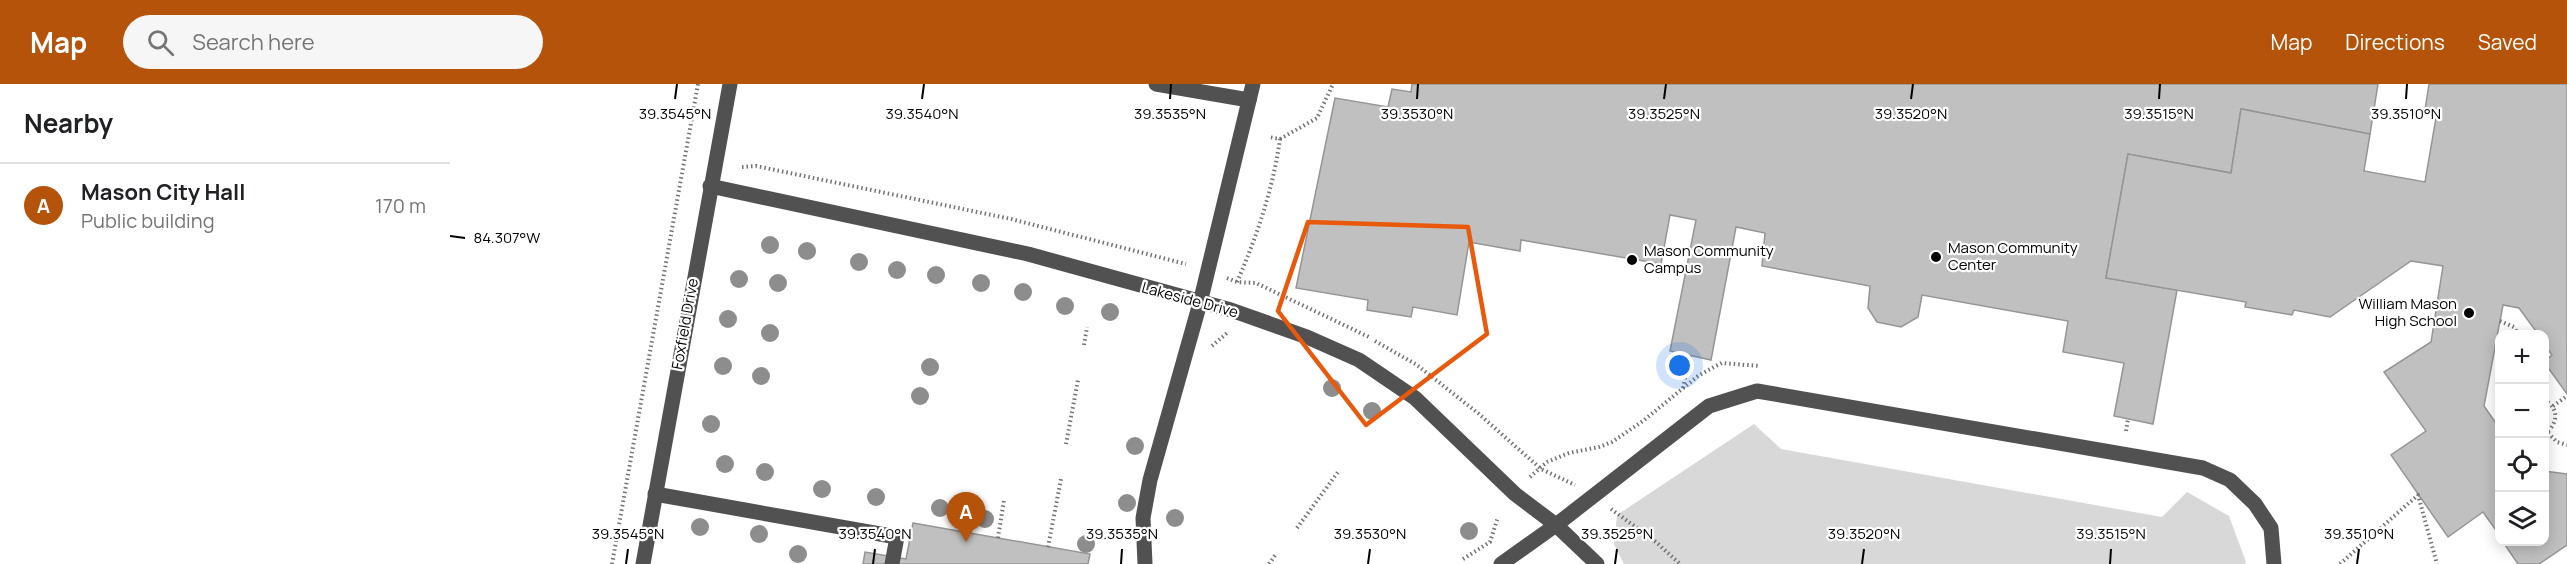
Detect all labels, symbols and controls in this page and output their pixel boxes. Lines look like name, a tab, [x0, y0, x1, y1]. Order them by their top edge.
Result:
search box	[123, 15, 543, 69]
text: Map	[30, 23, 87, 61]
icon: search	[144, 26, 177, 59]
text: Search here	[192, 27, 315, 57]
text: Map	[2271, 28, 2312, 56]
text: Directions	[2345, 28, 2445, 56]
text: Saved	[2478, 28, 2537, 56]
text: 39.3545°N	[639, 103, 711, 124]
text: 39.3540°N	[885, 103, 959, 124]
text: 39.3535°N	[1134, 103, 1206, 124]
text: 39.3530°N	[1381, 103, 1453, 124]
text: 39.3525°N	[1628, 103, 1700, 124]
text: 39.3520°N	[1875, 103, 1947, 124]
text: 39.3515°N	[2124, 103, 2194, 124]
text: 39.3510°N	[2371, 103, 2441, 124]
text: Nearby	[24, 105, 113, 141]
text: Mason City Hall	[81, 177, 245, 207]
text: A	[37, 192, 50, 219]
text: 170 m	[375, 192, 426, 219]
text: Public building	[81, 207, 215, 234]
text: 84.307°W	[474, 227, 540, 248]
place label: Mason Community Center	[1948, 237, 2078, 275]
place label: Mason Community Campus	[1644, 240, 1774, 278]
marker: Mason Community Center	[1929, 250, 1943, 264]
marker: Mason Community Campus	[1625, 253, 1639, 267]
street label: Foxfield Drive	[666, 276, 703, 371]
street label: Lakeside Drive	[1140, 277, 1241, 323]
place label: William Mason High School	[2359, 293, 2457, 331]
marker: William Mason High School	[2462, 306, 2476, 320]
map controls	[2495, 330, 2549, 546]
button: +	[2495, 330, 2549, 384]
your location	[1665, 351, 1694, 380]
button: −	[2495, 384, 2549, 438]
button: locate	[2495, 438, 2549, 492]
pin: A	[946, 492, 986, 542]
button: layers	[2495, 492, 2549, 546]
text: 39.3545°N	[592, 523, 664, 544]
text: 39.3540°N	[838, 523, 912, 544]
text: 39.3535°N	[1086, 523, 1158, 544]
text: 39.3530°N	[1334, 523, 1406, 544]
text: 39.3525°N	[1581, 523, 1653, 544]
text: 39.3520°N	[1828, 523, 1900, 544]
text: 39.3515°N	[2076, 523, 2146, 544]
text: 39.3510°N	[2324, 523, 2394, 544]

